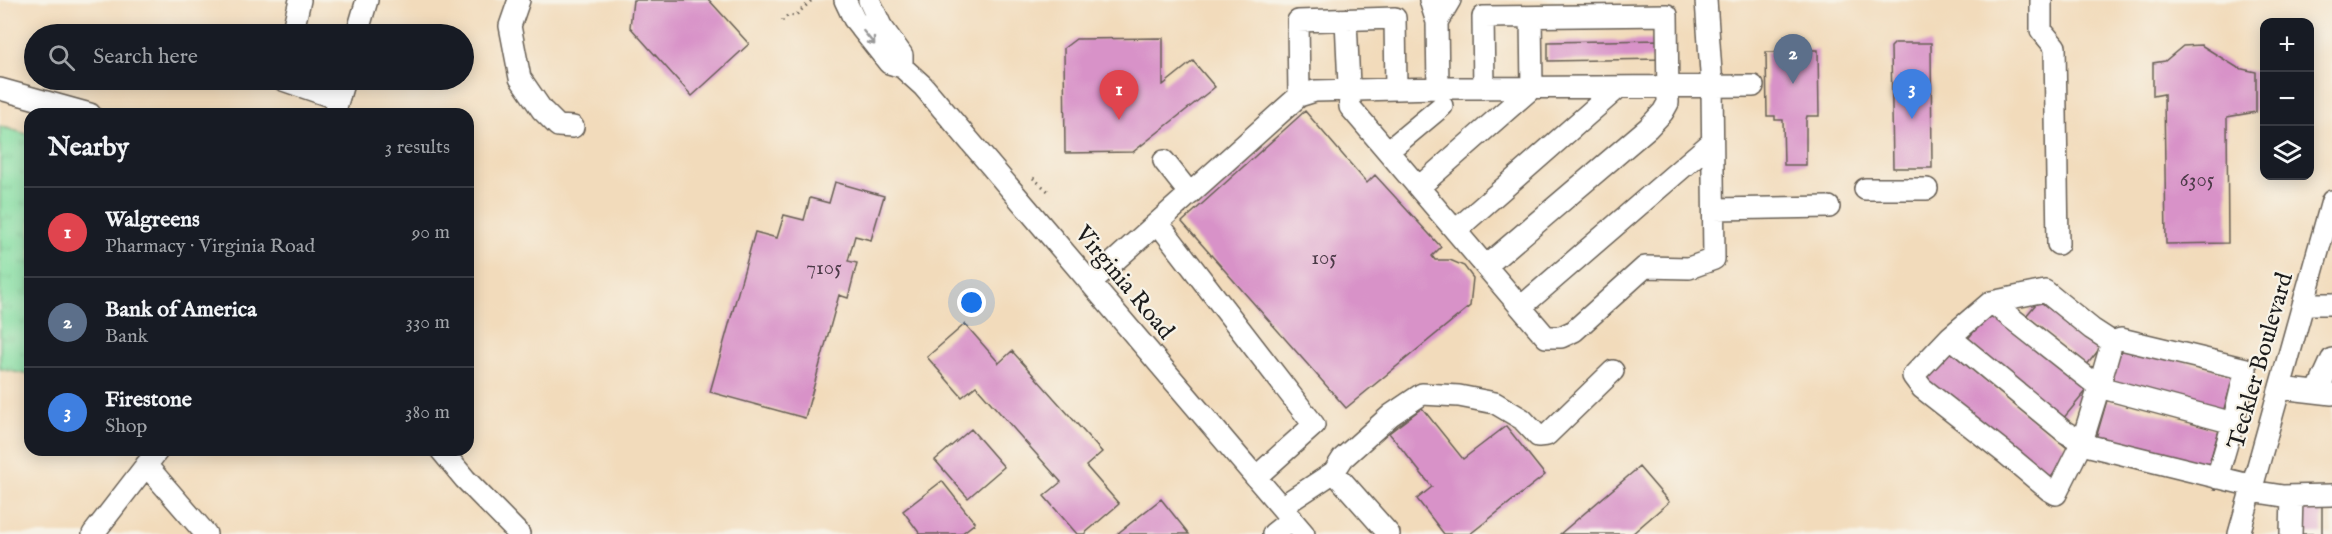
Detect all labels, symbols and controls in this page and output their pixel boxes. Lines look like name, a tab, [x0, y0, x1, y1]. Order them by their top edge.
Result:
map controls	[2260, 18, 2314, 180]
button: +	[2260, 18, 2314, 72]
search box	[24, 24, 474, 90]
one-way arrow	[862, 30, 876, 45]
pin: 2	[1774, 34, 1812, 84]
icon: search	[45, 41, 78, 74]
text: Search here	[93, 43, 198, 71]
pin: 1	[1100, 70, 1138, 120]
pin: 3	[1892, 70, 1932, 119]
button: −	[2260, 72, 2314, 126]
button: layers	[2260, 126, 2314, 180]
text: Nearby	[48, 131, 129, 164]
text: 3 results	[385, 135, 450, 160]
house number: 6305	[2180, 167, 2215, 194]
text: Walgreens	[105, 206, 200, 234]
street label: Virginia Road	[1067, 219, 1181, 347]
text: 1	[64, 220, 71, 245]
text: 90 m	[412, 220, 450, 245]
text: Pharmacy · Virginia Road	[105, 234, 315, 259]
house number: 105	[1311, 245, 1337, 272]
house number: 7105	[806, 255, 842, 282]
street label: Teckler Boulevard	[2221, 269, 2301, 453]
your location	[957, 288, 986, 317]
text: Bank of America	[105, 296, 257, 324]
text: 2	[63, 310, 72, 335]
text: 330 m	[405, 310, 450, 335]
text: Bank	[105, 324, 148, 349]
text: Firestone	[105, 386, 192, 414]
text: 3	[64, 400, 71, 425]
text: 380 m	[405, 400, 450, 425]
text: Shop	[105, 414, 147, 439]

